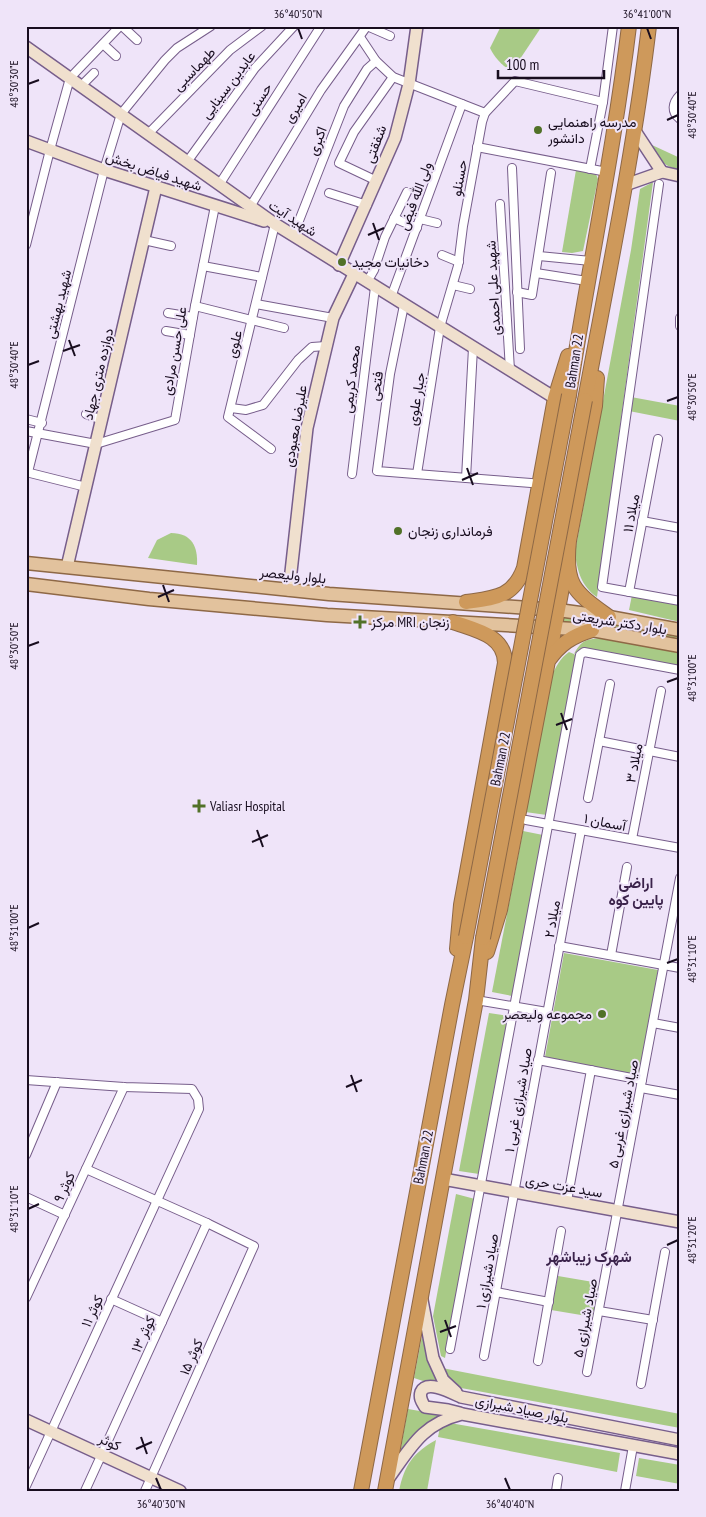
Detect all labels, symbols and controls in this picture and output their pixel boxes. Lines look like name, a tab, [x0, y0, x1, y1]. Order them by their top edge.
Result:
text: 36°40'50"N	[274, 6, 322, 21]
text: 36°41'00"N	[623, 6, 671, 21]
street label: طهماسبی	[169, 43, 219, 95]
street label: عابدین سینایی	[197, 48, 259, 122]
scale bar	[498, 48, 605, 80]
text: 100 m	[506, 55, 539, 74]
text: 48°30'30"E	[6, 60, 21, 108]
street label: حسنی	[242, 79, 276, 119]
street label: امیری	[279, 90, 311, 126]
text: 48°30'40"E	[684, 91, 699, 139]
place label: مدرسه راهنمایی دانشور	[547, 113, 636, 147]
street label: شفقتی	[360, 123, 390, 165]
street label: اکبری	[303, 124, 331, 158]
marker: مدرسه راهنمایی دانشور	[532, 124, 544, 136]
street label: شهید فیاض بخش	[104, 147, 204, 195]
street label: حسنلو	[447, 158, 471, 198]
street label: ولی الله فیض	[394, 159, 436, 233]
street label: شهید آیت	[265, 196, 321, 240]
street label: شهید علی احمدی	[482, 240, 504, 336]
place label: دخانیات مجید	[352, 253, 430, 271]
marker: دخانیات مجید	[336, 256, 348, 268]
street label: شهید بهشتی	[41, 268, 75, 340]
street label: علی حسن مرادی	[157, 305, 191, 397]
street label: دوازده متری جهاد	[79, 326, 117, 422]
street label: علوی	[222, 328, 246, 360]
street label: Bahman 22	[561, 333, 587, 389]
text: 48°30'40"E	[6, 341, 21, 389]
street label: محمد کریمی	[338, 344, 364, 414]
street label: فتحی	[365, 370, 387, 402]
street label: جبار علوی	[403, 371, 429, 427]
text: 48°30'50"E	[684, 373, 699, 421]
street label: علیرضا معبودی	[279, 384, 311, 468]
street label: میلاد ۱۱	[618, 492, 644, 534]
place label: فرمانداری زنجان	[408, 522, 493, 540]
marker: فرمانداری زنجان	[392, 525, 404, 537]
street label: بلوار ولیعصر	[258, 562, 327, 587]
street label: بلوار دکتر شریعتی	[572, 606, 668, 638]
place label: مرکز MRI زنجان	[370, 613, 450, 631]
marker: مرکز MRI زنجان	[353, 615, 367, 629]
text: 48°30'50"E	[6, 622, 21, 670]
text: 48°31'00"E	[684, 654, 699, 702]
street label: Bahman 22	[486, 730, 514, 788]
street label: میلاد ۳	[621, 742, 647, 784]
place label: Valiasr Hospital	[209, 797, 286, 815]
marker: Valiasr Hospital	[192, 799, 206, 813]
street label: آسمان ۱	[582, 809, 629, 835]
district label: اراضی پایین کوه	[608, 873, 664, 910]
street label: میلاد ۲	[540, 899, 564, 939]
text: 48°31'00"E	[6, 904, 21, 952]
text: 48°31'10"E	[684, 935, 699, 983]
place label: مجموعه ولیعصر	[501, 1005, 592, 1023]
marker: مجموعه ولیعصر	[596, 1008, 608, 1020]
street label: صیاد شیرازی غربی ۱	[500, 1046, 536, 1154]
street label: صیاد شیرازی غربی ۵	[604, 1058, 642, 1170]
street label: Bahman 22	[409, 1128, 437, 1186]
street label: کوثر ۹	[49, 1169, 79, 1205]
street label: سید عزت حری	[524, 1170, 604, 1202]
text: 48°31'10"E	[6, 1185, 21, 1233]
text: 48°31'20"E	[684, 1216, 699, 1264]
street label: صیاد شیرازی ۱	[472, 1232, 503, 1310]
district label: شهرک زیباشهر	[545, 1247, 632, 1266]
street label: صیاد شیرازی ۵	[569, 1277, 602, 1359]
street label: کوثر ۱۱	[77, 1292, 107, 1330]
street label: کوثر ۱۳	[127, 1313, 159, 1355]
street label: ۱۵ کوثر	[175, 1336, 207, 1378]
street label: بلوار صیاد شیرازی	[474, 1391, 570, 1427]
street label: کوثر	[95, 1429, 124, 1455]
text: 36°40'30"N	[137, 1496, 185, 1511]
text: 36°40'40"N	[486, 1496, 534, 1511]

